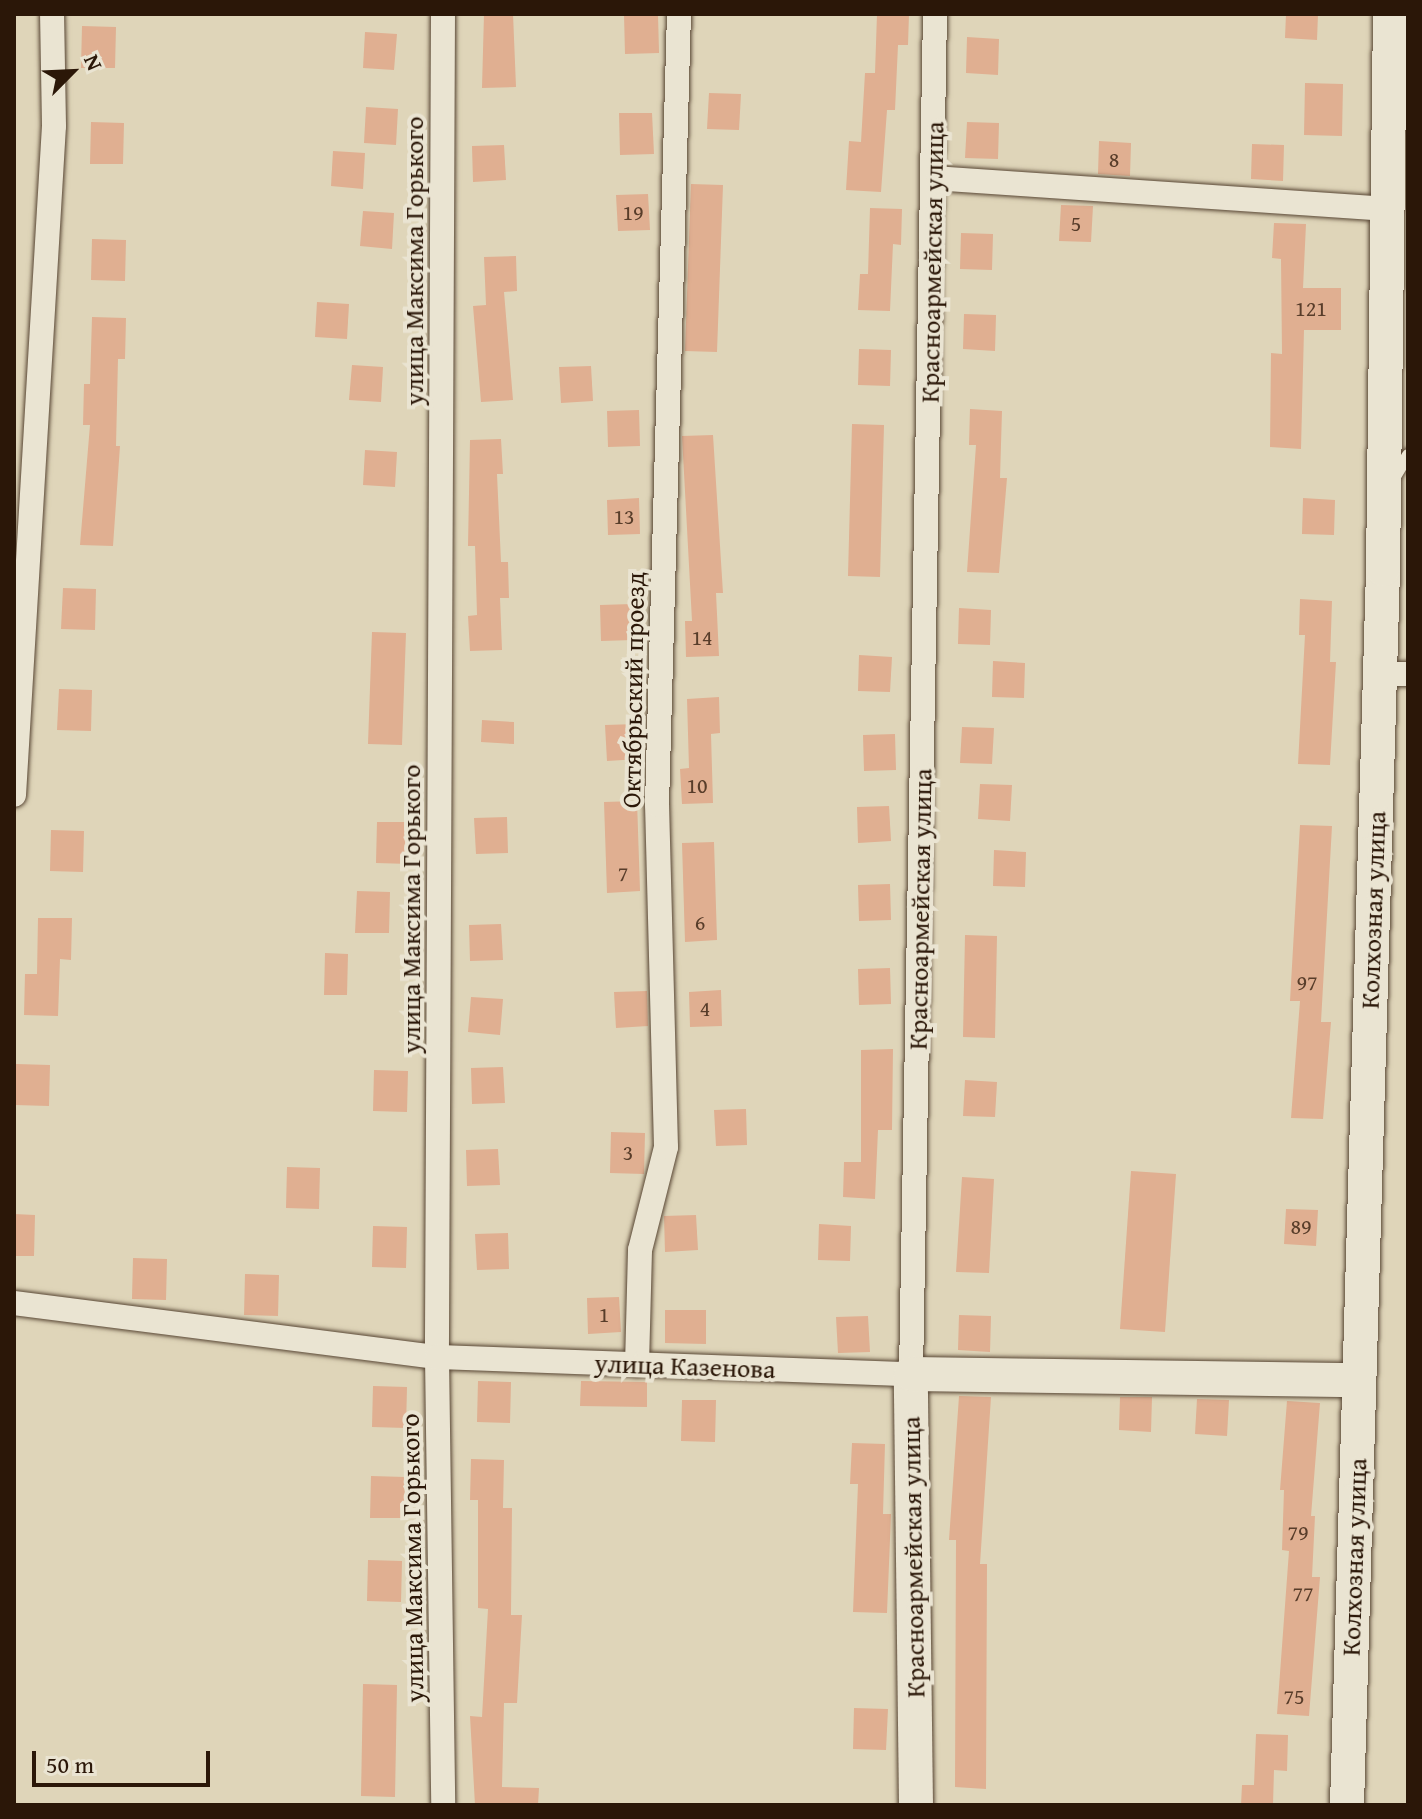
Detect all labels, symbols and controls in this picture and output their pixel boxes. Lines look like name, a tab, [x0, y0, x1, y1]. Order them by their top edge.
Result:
north arrow	[32, 32, 112, 112]
text: N	[76, 49, 112, 75]
street label: улица Максима Горького	[398, 116, 430, 406]
street label: Красноармейская улица	[914, 121, 950, 403]
house number: 8	[1109, 147, 1119, 173]
house number: 19	[622, 200, 644, 226]
house number: 5	[1071, 211, 1081, 237]
house number: 121	[1295, 296, 1327, 322]
house number: 13	[613, 504, 635, 530]
street label: Октябрьский проезд	[615, 572, 651, 808]
house number: 14	[691, 625, 713, 651]
street label: улица Максима Горького	[395, 764, 427, 1054]
street label: Красноармейская улица	[902, 768, 938, 1050]
house number: 10	[686, 773, 708, 799]
street label: Колхозная улица	[1354, 811, 1392, 1009]
house number: 7	[618, 861, 628, 887]
house number: 6	[695, 910, 705, 936]
house number: 97	[1296, 970, 1318, 996]
house number: 4	[700, 996, 710, 1022]
house number: 3	[623, 1140, 633, 1166]
house number: 89	[1290, 1214, 1312, 1240]
house number: 1	[599, 1302, 609, 1328]
street label: улица Казенова	[594, 1347, 776, 1385]
street label: улица Максима Горького	[394, 1413, 430, 1703]
street label: Красноармейская улица	[895, 1416, 931, 1698]
street label: Колхозная улица	[1335, 1458, 1373, 1656]
house number: 79	[1287, 1520, 1309, 1546]
house number: 77	[1292, 1581, 1314, 1607]
house number: 75	[1283, 1684, 1305, 1710]
scale bar	[36, 1735, 214, 1785]
text: 50 m	[46, 1747, 94, 1782]

